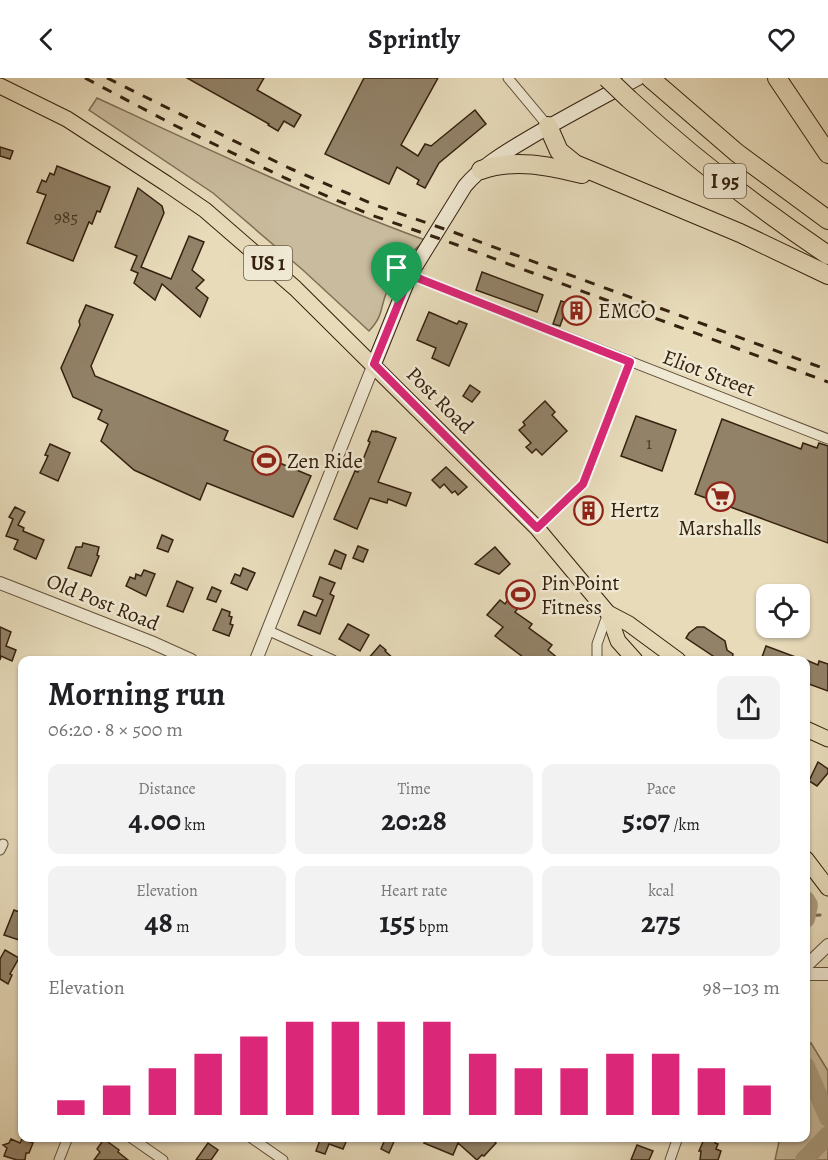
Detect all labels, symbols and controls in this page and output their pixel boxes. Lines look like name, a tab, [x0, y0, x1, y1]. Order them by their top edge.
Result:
text: Sprintly	[368, 21, 460, 57]
icon: back	[30, 23, 63, 56]
icon: heart	[765, 23, 798, 56]
road number: I 95	[704, 164, 746, 198]
house number: 985	[54, 205, 78, 229]
pin	[371, 242, 422, 304]
road number: US 1	[244, 246, 292, 280]
icon: arrive	[380, 251, 413, 284]
building icon: EMCO	[561, 295, 593, 327]
place label: EMCO	[598, 297, 655, 325]
street label: Eliot Street	[659, 343, 759, 403]
street label: Post Road	[400, 360, 480, 440]
house number: 1	[646, 431, 652, 455]
sports icon: Zen Ride	[250, 445, 282, 477]
place label: Zen Ride	[287, 447, 363, 475]
supermarket icon: Marshalls	[704, 481, 736, 513]
building icon: Hertz	[573, 494, 605, 526]
place label: Hertz	[610, 496, 659, 524]
place label: Marshalls	[678, 514, 762, 542]
street label: Old Post Road	[42, 567, 164, 638]
place label: Pin Point Fitness	[541, 569, 619, 621]
sports icon: Pin Point Fitness	[504, 579, 536, 611]
map controls	[756, 584, 810, 638]
button: locate	[756, 584, 810, 638]
text: Morning run	[48, 671, 225, 716]
button: share	[717, 676, 780, 739]
text: 06:20 · 8 × 500 m	[48, 716, 183, 743]
text: Distance	[138, 778, 196, 800]
text: Time	[397, 778, 431, 800]
text: Pace	[646, 778, 676, 800]
text: 4.00	[129, 800, 181, 840]
text: 20:28	[381, 800, 447, 840]
text: 5:07	[622, 800, 670, 840]
text: km	[181, 814, 205, 836]
text: /km	[670, 814, 700, 836]
text: Elevation	[136, 880, 198, 902]
text: Heart rate	[381, 880, 447, 902]
text: kcal	[648, 880, 674, 902]
text: 48	[145, 902, 173, 942]
text: 155	[379, 902, 416, 942]
text: 275	[641, 902, 681, 942]
text: m	[173, 916, 189, 938]
text: bpm	[416, 916, 449, 938]
text: Elevation	[48, 974, 125, 1001]
text: 98–103 m	[703, 974, 780, 1001]

